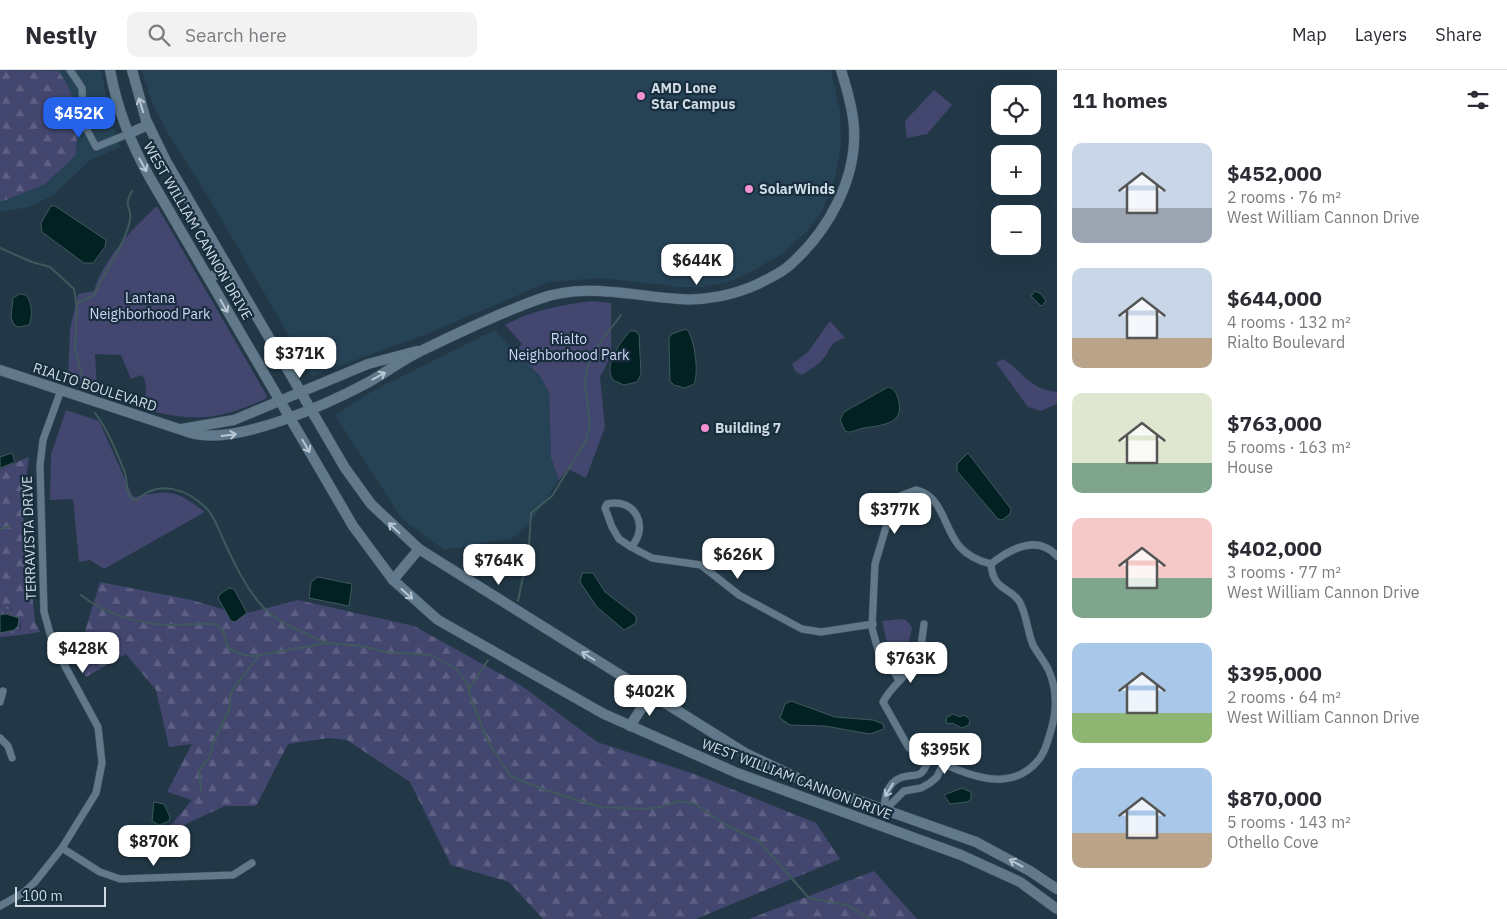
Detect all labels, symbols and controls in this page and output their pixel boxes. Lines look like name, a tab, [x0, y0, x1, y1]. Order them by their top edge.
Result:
search box	[127, 12, 477, 57]
text: Nestly	[25, 19, 97, 51]
icon: search	[145, 21, 173, 49]
text: Search here	[185, 23, 287, 47]
text: Map	[1292, 23, 1327, 46]
text: Layers	[1355, 23, 1407, 46]
text: Share	[1435, 23, 1482, 46]
place label: AMD Lone Star Campus	[651, 79, 735, 113]
map controls	[991, 85, 1041, 255]
button: locate	[991, 85, 1041, 135]
text: 11 homes	[1072, 86, 1168, 114]
icon: filters	[1464, 86, 1492, 114]
marker: AMD Lone Star Campus	[635, 90, 647, 102]
pin: $452K	[44, 97, 114, 139]
one-way arrow	[136, 97, 146, 113]
text: $452K	[54, 103, 104, 123]
street label: WEST WILLIAM CANNON DRIVE	[140, 139, 256, 323]
button: +	[991, 145, 1041, 195]
one-way arrow	[139, 157, 148, 172]
text: $452,000	[1227, 159, 1322, 187]
icon: home	[1112, 163, 1172, 223]
place label: SolarWinds	[759, 180, 835, 198]
marker: SolarWinds	[743, 183, 755, 195]
text: 2 rooms · 76 m²	[1227, 187, 1341, 207]
button: −	[991, 205, 1041, 255]
text: West William Cannon Drive	[1227, 207, 1420, 227]
pin: $644K	[662, 244, 732, 286]
text: $644K	[672, 250, 722, 270]
text: $644,000	[1227, 284, 1322, 312]
icon: home	[1112, 288, 1172, 348]
park label: Lantana Neighborhood Park	[90, 289, 211, 323]
one-way arrow	[220, 298, 230, 312]
text: 4 rooms · 132 m²	[1227, 312, 1351, 332]
park label: Rialto Neighborhood Park	[509, 330, 630, 364]
text: Rialto Boulevard	[1227, 332, 1345, 352]
pin: $371K	[265, 336, 335, 379]
text: $371K	[275, 343, 325, 363]
street label: RIALTO BOULEVARD	[31, 358, 159, 416]
one-way arrow	[372, 371, 387, 381]
text: $763,000	[1227, 409, 1322, 437]
icon: home	[1112, 413, 1172, 473]
place label: Building 7	[715, 419, 781, 437]
marker: Building 7	[699, 422, 711, 434]
one-way arrow	[220, 430, 236, 440]
text: 5 rooms · 163 m²	[1227, 437, 1351, 457]
one-way arrow	[302, 439, 312, 453]
text: House	[1227, 457, 1273, 477]
street label: TERRAVISTA DRIVE	[18, 475, 40, 601]
pin: $377K	[860, 492, 930, 535]
text: $377K	[870, 499, 920, 519]
one-way arrow	[388, 522, 401, 534]
text: $402,000	[1227, 534, 1322, 562]
pin: $626K	[703, 538, 773, 580]
icon: home	[1112, 538, 1172, 598]
pin: $764K	[464, 544, 534, 586]
text: $626K	[713, 544, 763, 564]
text: $764K	[474, 550, 524, 570]
text: 3 rooms · 77 m²	[1227, 562, 1341, 582]
text: West William Cannon Drive	[1227, 582, 1420, 602]
one-way arrow	[401, 588, 414, 600]
pin: $428K	[48, 632, 118, 674]
text: $428K	[58, 638, 108, 658]
pin: $763K	[876, 642, 946, 684]
text: $763K	[886, 648, 936, 668]
one-way arrow	[581, 651, 595, 661]
text: $395,000	[1227, 659, 1322, 687]
icon: home	[1112, 663, 1172, 723]
pin: $402K	[615, 674, 685, 717]
text: $402K	[625, 681, 675, 701]
text: 2 rooms · 64 m²	[1227, 687, 1341, 707]
text: West William Cannon Drive	[1227, 707, 1420, 727]
pin: $395K	[910, 732, 980, 775]
street label: WEST WILLIAM CANNON DRIVE	[699, 734, 895, 824]
text: $395K	[920, 739, 970, 759]
one-way arrow	[883, 783, 894, 797]
text: $870,000	[1227, 784, 1322, 812]
icon: home	[1112, 788, 1172, 848]
text: 5 rooms · 143 m²	[1227, 812, 1351, 832]
pin: $870K	[119, 824, 189, 867]
text: $870K	[129, 831, 179, 851]
text: Othello Cove	[1227, 832, 1318, 852]
one-way arrow	[1008, 858, 1023, 868]
scale bar	[15, 884, 106, 907]
text: 100 m	[22, 887, 63, 905]

